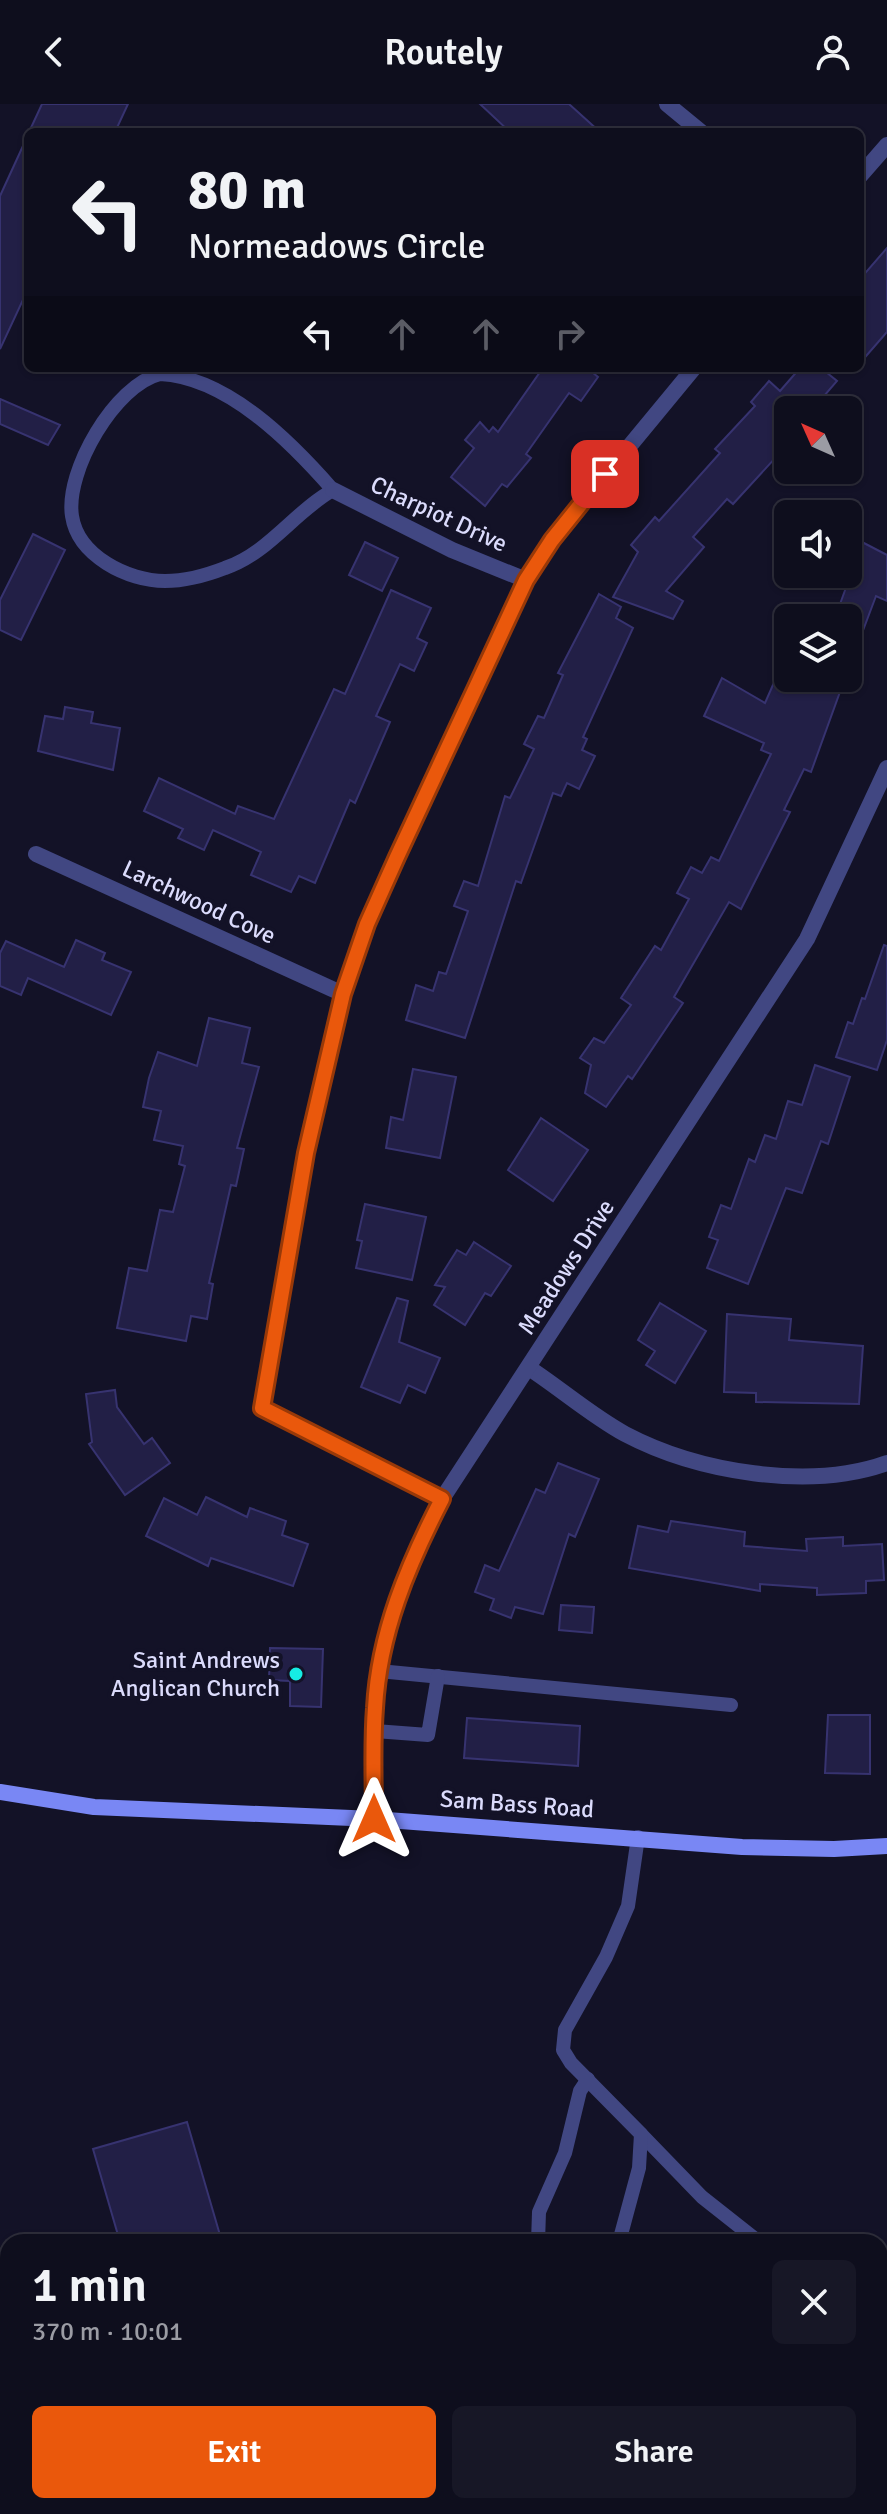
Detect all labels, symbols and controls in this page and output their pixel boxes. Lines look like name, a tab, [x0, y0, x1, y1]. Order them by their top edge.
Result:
icon: back	[32, 30, 76, 74]
text: Routely	[384, 30, 503, 75]
icon: person	[811, 30, 855, 74]
text: 80 m	[188, 155, 306, 224]
icon: left	[56, 160, 160, 264]
text: Normeadows Circle	[188, 224, 486, 269]
icon: left	[296, 312, 340, 356]
icon: ahead	[380, 312, 424, 356]
icon: ahead	[464, 312, 508, 356]
icon: right	[548, 312, 592, 356]
north arrow	[774, 396, 862, 484]
map controls	[774, 396, 862, 692]
pin	[571, 440, 639, 508]
icon: arrive	[583, 452, 627, 496]
street label: Charpiot Drive	[366, 469, 512, 559]
button: sound	[774, 500, 862, 588]
button: layers	[774, 604, 862, 692]
street label: Larchwood Cove	[117, 853, 281, 951]
street label: Meadows Drive	[511, 1194, 621, 1340]
place label: Saint Andrews Anglican Church	[111, 1645, 280, 1703]
marker: Saint Andrews Anglican Church	[287, 1665, 305, 1683]
position arrow	[332, 1777, 416, 1861]
street label: Sam Bass Road	[439, 1784, 595, 1824]
text: 1 min	[32, 2256, 147, 2315]
button: close	[772, 2260, 856, 2344]
text: 370 m · 10:01	[32, 2316, 183, 2348]
button: Exit	[32, 2406, 436, 2498]
button: Share	[452, 2406, 856, 2498]

